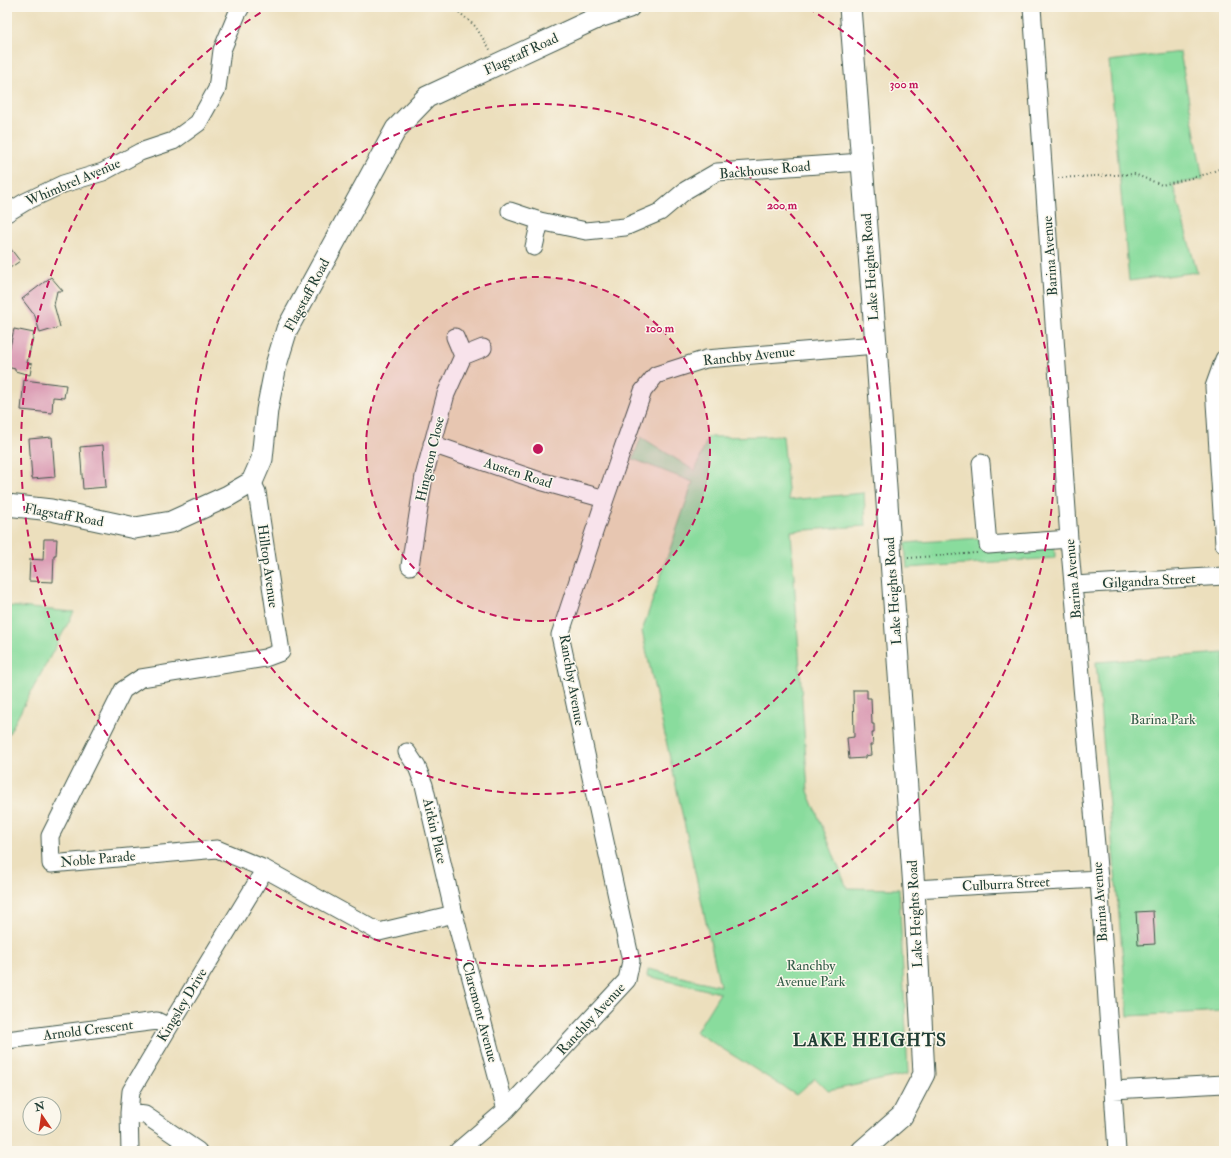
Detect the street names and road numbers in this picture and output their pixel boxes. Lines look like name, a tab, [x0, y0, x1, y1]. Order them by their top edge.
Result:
street label: Flagstaff Road	[481, 29, 561, 79]
street label: Whimbrel Avenue	[22, 154, 123, 210]
street label: Backhouse Road	[719, 158, 811, 182]
street label: Lake Heights Road	[858, 213, 882, 321]
street label: Barina Avenue	[1039, 215, 1061, 297]
street label: Flagstaff Road	[281, 255, 333, 334]
street label: Ranchby Avenue	[702, 343, 796, 370]
street label: Hingston Close	[412, 415, 448, 503]
street label: Austen Road	[481, 454, 554, 492]
street label: Flagstaff Road	[23, 500, 105, 530]
street label: Hilltop Avenue	[253, 523, 282, 609]
street label: Lake Heights Road	[881, 537, 905, 645]
street label: Barina Avenue	[1061, 538, 1085, 620]
street label: Gilgandra Street	[1102, 570, 1197, 592]
street label: Ranchby Avenue	[555, 633, 588, 727]
street label: Aitkin Place	[419, 796, 451, 866]
street label: Noble Parade	[60, 847, 136, 871]
street label: Lake Heights Road	[904, 860, 926, 968]
street label: Barina Avenue	[1089, 861, 1111, 943]
street label: Culburra Street	[962, 873, 1051, 895]
street label: Claremont Avenue	[458, 960, 502, 1064]
street label: Kingsley Drive	[153, 965, 212, 1045]
street label: Ranchby Avenue	[553, 979, 630, 1059]
street label: Arnold Crescent	[41, 1016, 134, 1044]

